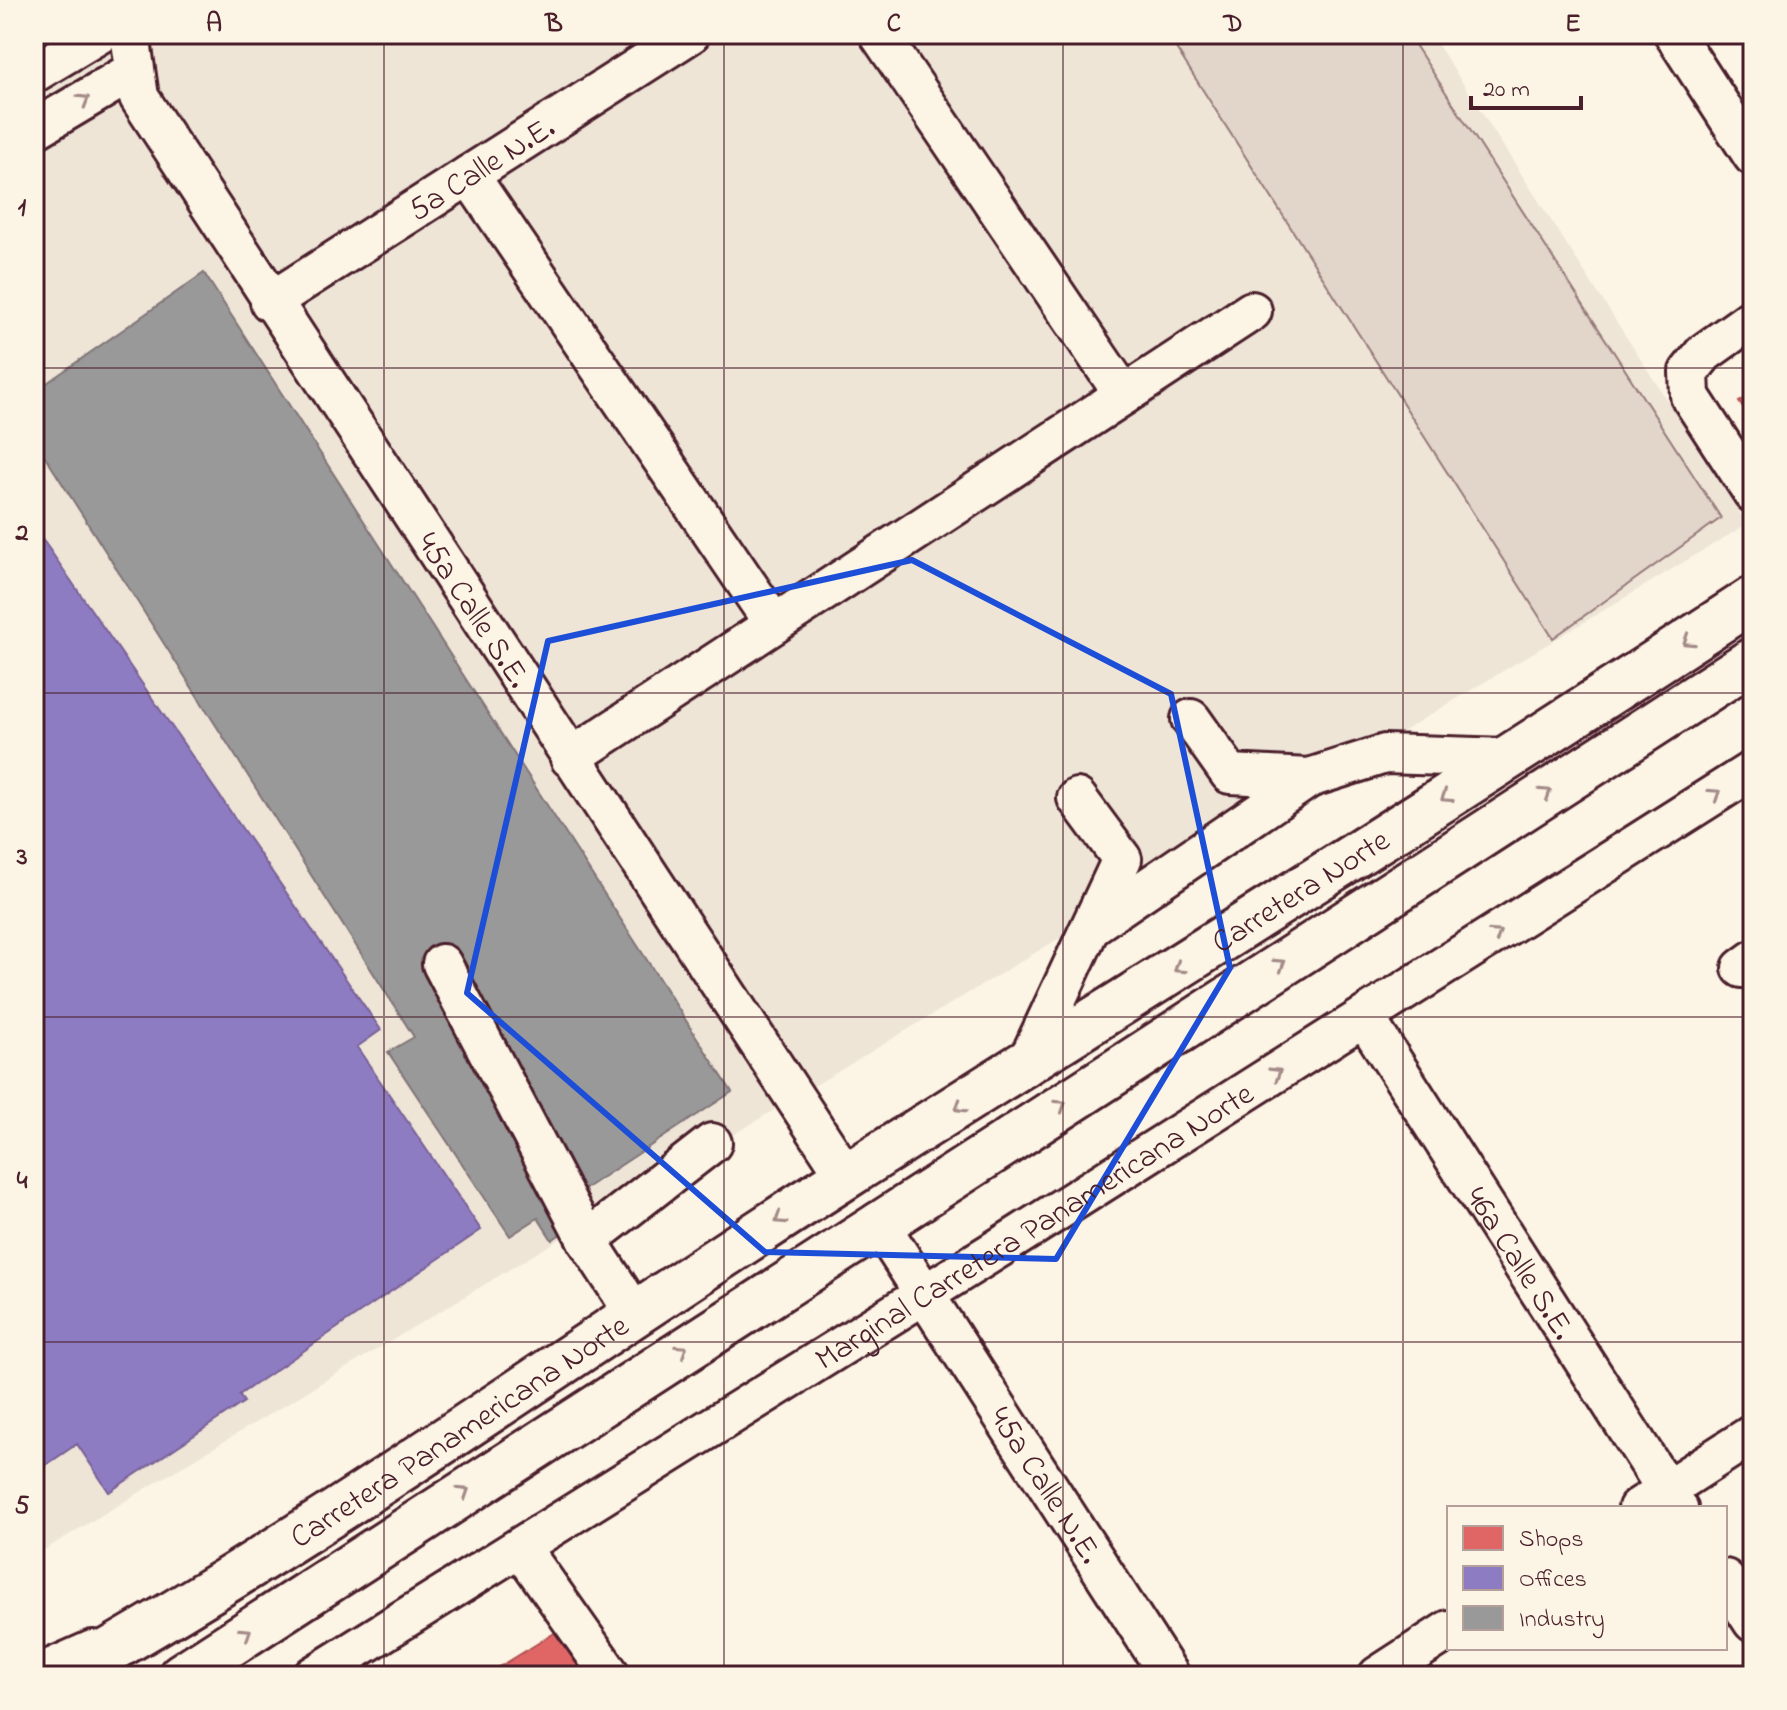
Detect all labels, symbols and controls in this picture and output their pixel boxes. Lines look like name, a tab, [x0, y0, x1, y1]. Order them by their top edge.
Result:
text: A	[206, 6, 222, 44]
text: B	[544, 6, 563, 44]
text: C	[887, 6, 901, 44]
text: D	[1222, 6, 1243, 44]
text: E	[1565, 6, 1581, 44]
scale bar	[1471, 60, 1581, 110]
text: 20 m	[1483, 73, 1530, 108]
one-way arrow	[76, 94, 90, 109]
street label: 5a Calle N.E.	[400, 106, 565, 235]
text: 1	[18, 190, 27, 228]
text: 2	[15, 515, 29, 553]
street label: 45a Calle S.E.	[403, 524, 540, 698]
one-way arrow	[1682, 632, 1696, 647]
one-way arrow	[1440, 788, 1454, 803]
one-way arrow	[1537, 788, 1552, 803]
one-way arrow	[1706, 789, 1721, 804]
street label: Carretera Norte	[1204, 819, 1401, 967]
text: 3	[16, 839, 28, 877]
one-way arrow	[1487, 929, 1502, 944]
one-way arrow	[1174, 958, 1188, 973]
one-way arrow	[1271, 959, 1286, 974]
one-way arrow	[1268, 1068, 1282, 1083]
street label: Marginal Carretera Panamericana Norte	[807, 1072, 1265, 1384]
one-way arrow	[954, 1097, 969, 1112]
one-way arrow	[1053, 1099, 1067, 1114]
text: 4	[17, 1163, 28, 1201]
street label: 46a Calle S.E.	[1452, 1178, 1585, 1350]
one-way arrow	[775, 1209, 789, 1224]
street label: Carretera Panamericana Norte	[282, 1304, 640, 1562]
one-way arrow	[673, 1345, 688, 1360]
street label: 45a Calle N.E.	[976, 1398, 1112, 1574]
one-way arrow	[455, 1486, 470, 1501]
text: 5	[15, 1488, 30, 1526]
legend	[1447, 1506, 1727, 1650]
text: Shops	[1519, 1523, 1584, 1558]
text: Offices	[1519, 1563, 1587, 1598]
text: Industry	[1519, 1603, 1605, 1639]
one-way arrow	[237, 1628, 252, 1643]

